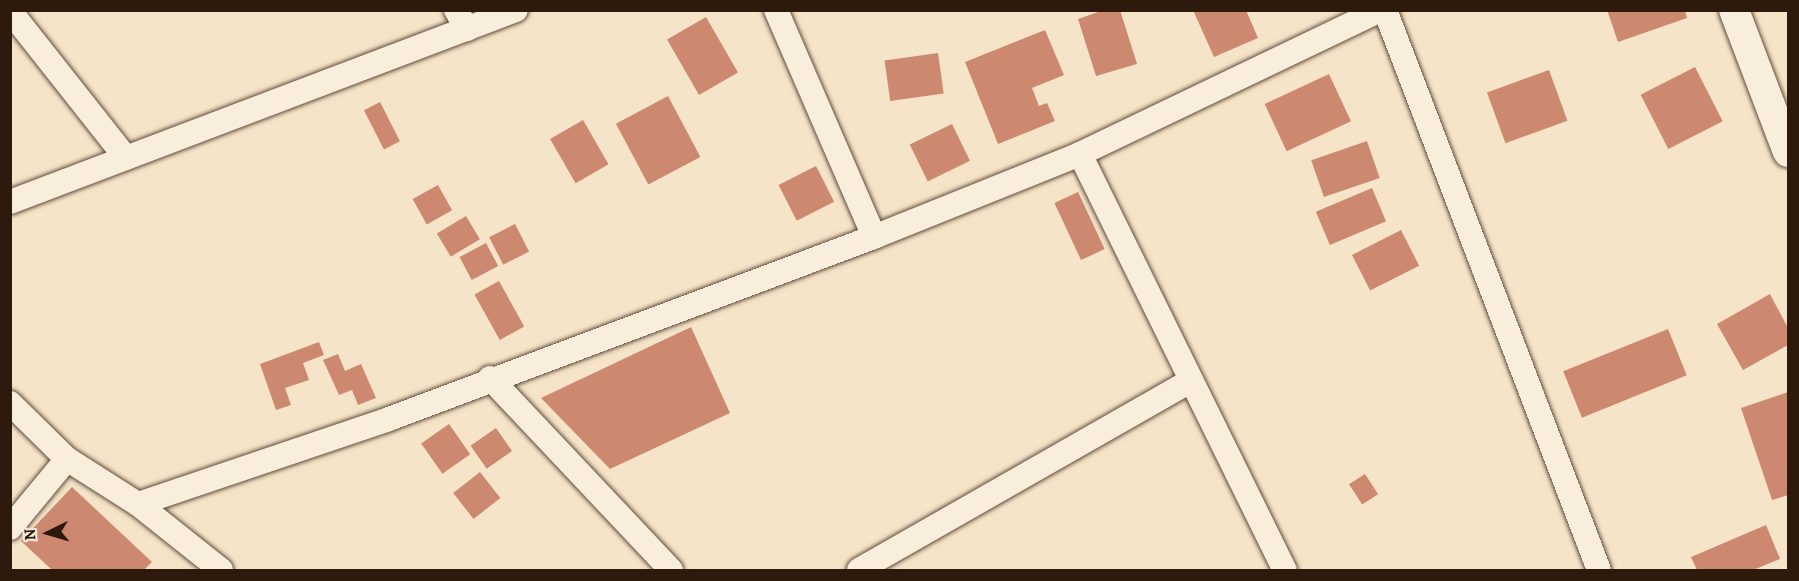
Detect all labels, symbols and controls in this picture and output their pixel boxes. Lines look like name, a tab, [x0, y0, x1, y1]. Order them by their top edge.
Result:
north arrow	[18, 503, 78, 563]
text: N	[19, 528, 42, 541]

